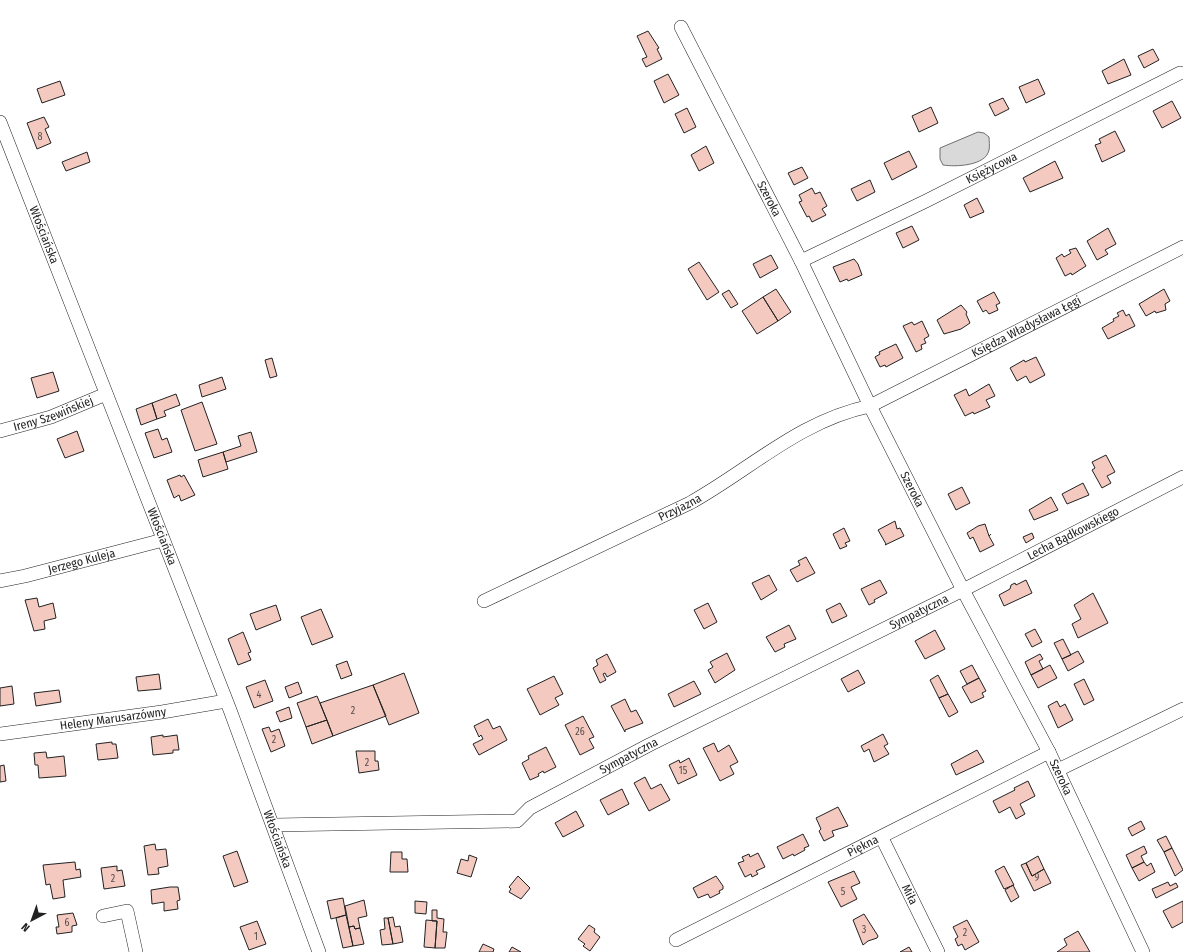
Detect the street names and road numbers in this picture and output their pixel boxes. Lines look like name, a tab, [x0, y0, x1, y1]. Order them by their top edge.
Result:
street label: Księżycowa	[964, 149, 1019, 187]
street label: Szeroka	[754, 179, 784, 219]
street label: Włościańska	[27, 204, 62, 266]
street label: Księdza Władysława Łęgi	[969, 293, 1083, 360]
street label: Ireny Szewińskiej	[12, 393, 95, 434]
street label: Szeroka	[897, 469, 927, 510]
street label: Przyjazna	[656, 491, 704, 524]
street label: Lecha Bądkowskiego	[1025, 504, 1121, 563]
street label: Włościańska	[145, 506, 180, 567]
street label: Jerzego Kuleja	[46, 546, 117, 577]
street label: Sympatyczna	[887, 591, 951, 632]
street label: Heleny Marusarzówny	[59, 704, 168, 733]
street label: Sympatyczna	[597, 735, 660, 777]
street label: Szeroka	[1046, 757, 1075, 797]
street label: Włościańska	[260, 808, 295, 870]
street label: Piękna	[845, 832, 881, 860]
street label: Miła	[899, 882, 921, 907]

